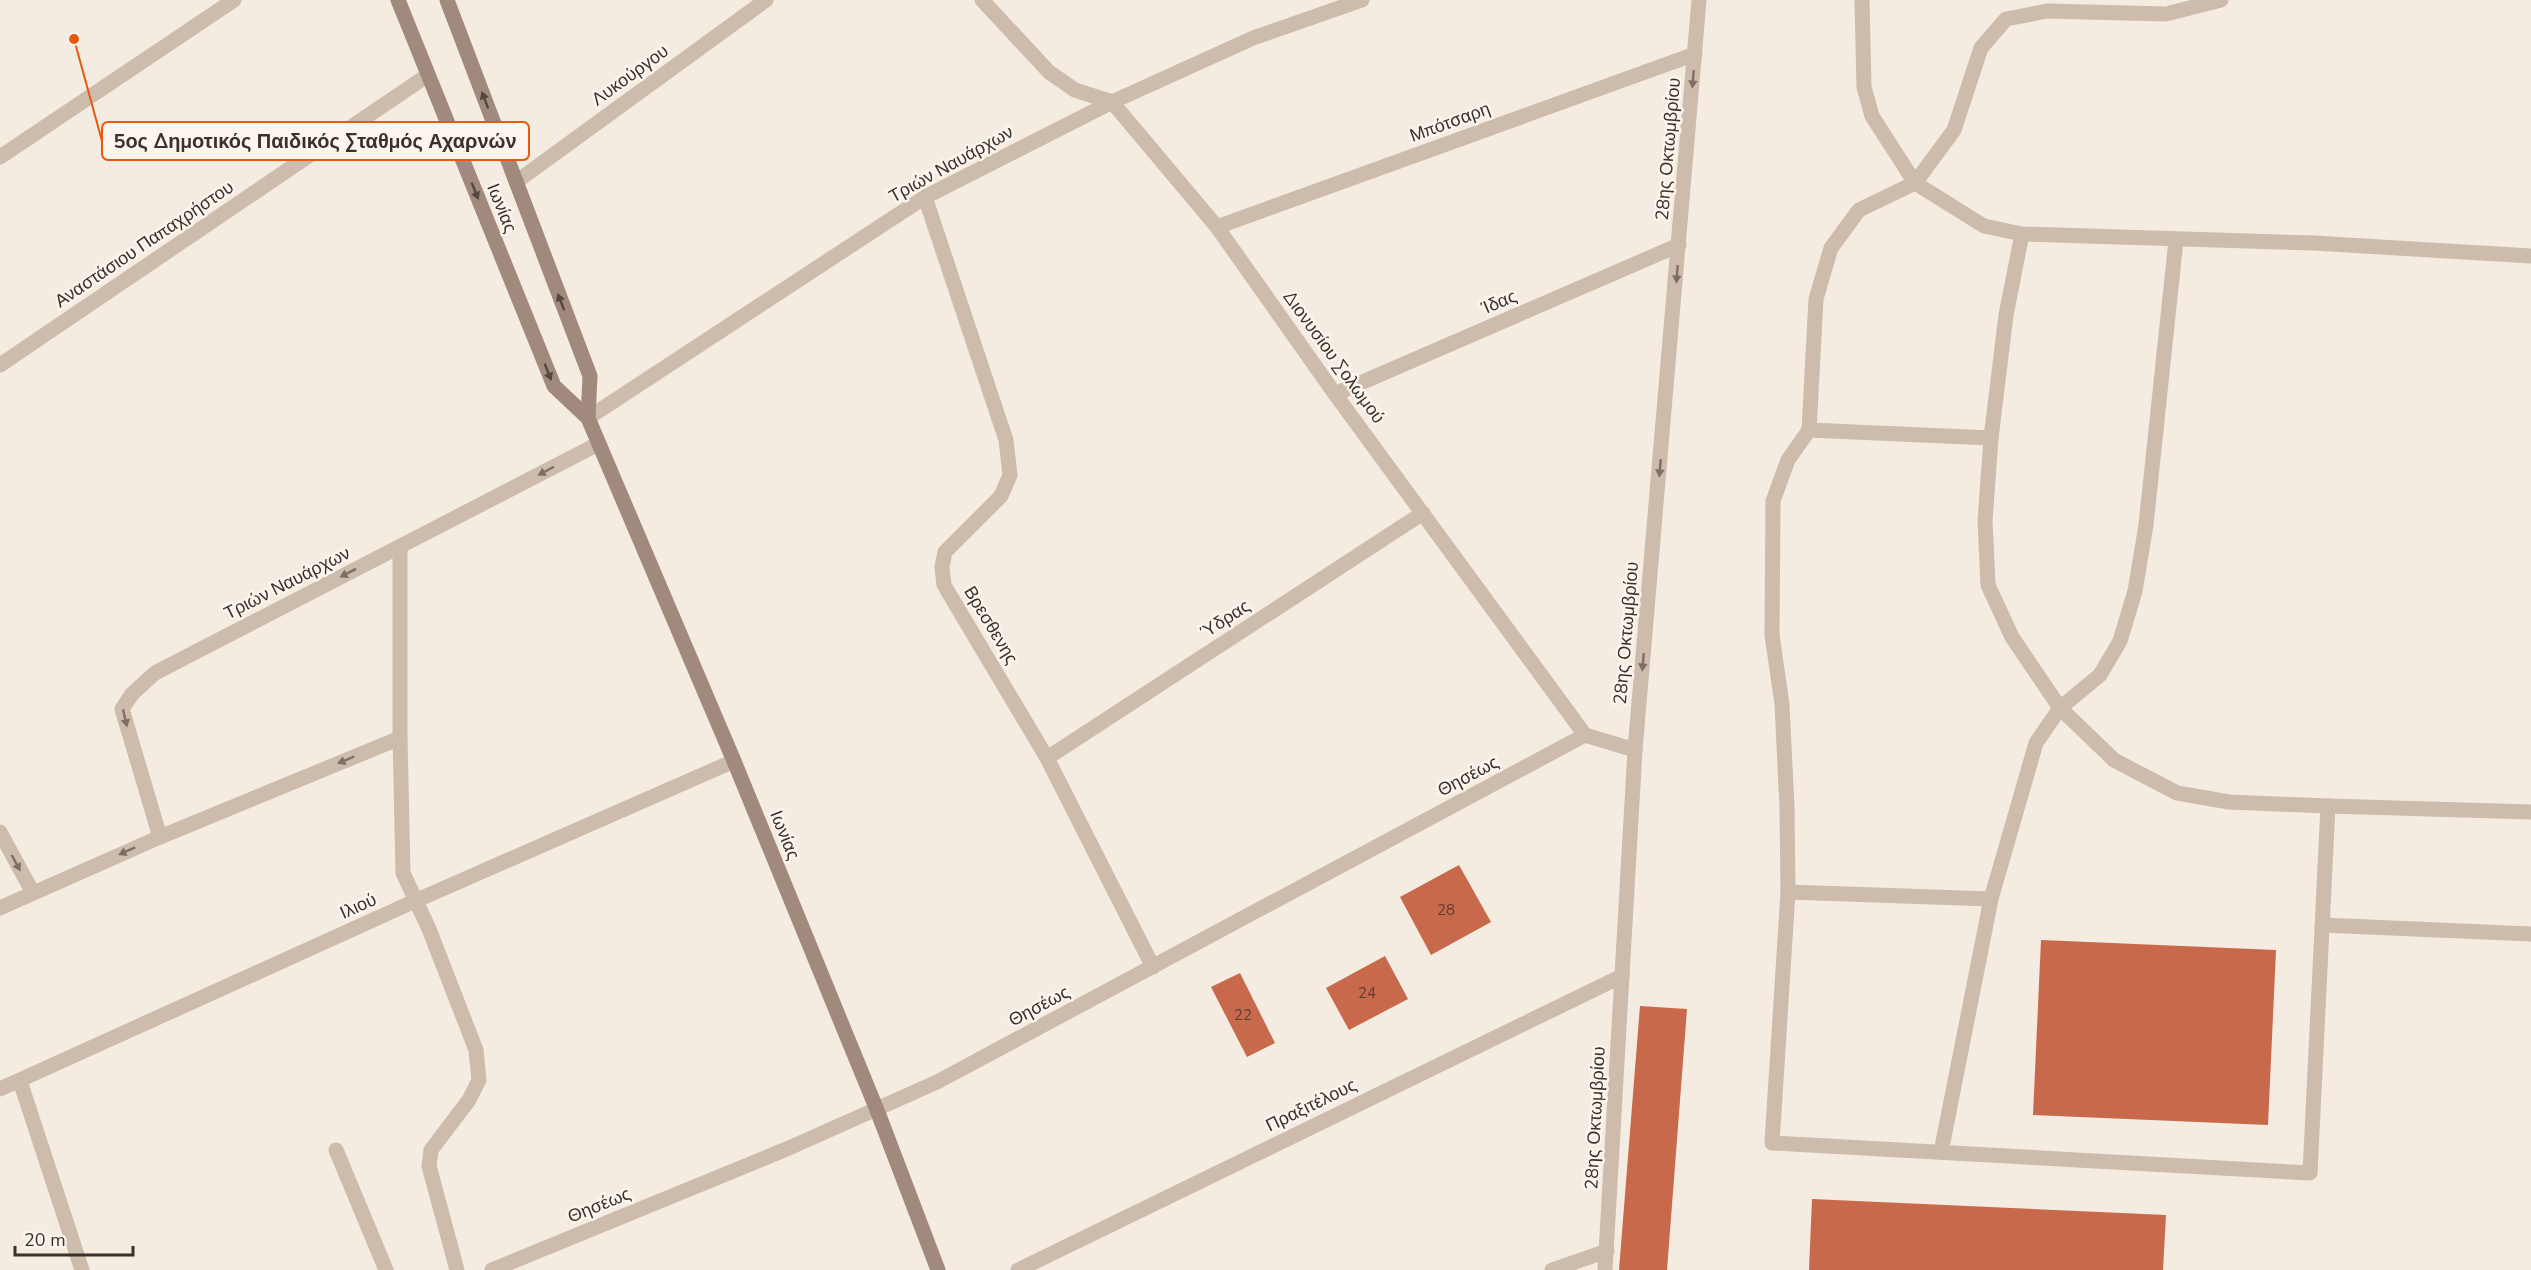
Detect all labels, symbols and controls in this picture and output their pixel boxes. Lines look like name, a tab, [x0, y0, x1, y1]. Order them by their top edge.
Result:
street label: Λυκούργου	[587, 39, 673, 111]
one-way arrow	[1688, 70, 1698, 89]
street label: 28ης Οκτωμβρίου	[1650, 77, 1686, 221]
one-way arrow	[479, 91, 489, 109]
street label: Μπότσαρη	[1406, 96, 1494, 148]
street label: Τριών Ναυάρχων	[884, 120, 1018, 208]
callout: 5ος Δημοτικός Παιδικός Σταθμός Αχαρνών	[102, 122, 529, 160]
text: 5ος Δημοτικός Παιδικός Σταθμός Αχαρνών	[113, 128, 517, 155]
street label: Αναστάσιου Παπαχρήστου	[50, 175, 238, 313]
street label: Ιωνίας	[481, 180, 523, 236]
one-way arrow	[471, 182, 480, 200]
one-way arrow	[1672, 264, 1682, 283]
street label: Ίδας	[1477, 284, 1521, 320]
street label: Διονυσίου Σολωμού	[1278, 286, 1390, 428]
one-way arrow	[556, 292, 566, 310]
one-way arrow	[543, 363, 553, 381]
one-way arrow	[1655, 458, 1665, 477]
one-way arrow	[537, 465, 555, 475]
street label: Τριών Ναυάρχων	[220, 541, 354, 625]
street label: 28ης Οκτωμβρίου	[1608, 561, 1644, 705]
one-way arrow	[339, 568, 357, 578]
street label: Βρεσθενης	[958, 581, 1024, 669]
street label: Ύδρας	[1196, 594, 1255, 644]
one-way arrow	[1638, 653, 1648, 672]
one-way arrow	[121, 709, 131, 727]
street label: Θησέως	[1433, 750, 1503, 802]
one-way arrow	[337, 756, 355, 765]
street label: Ιωνίας	[764, 807, 806, 863]
one-way arrow	[119, 847, 136, 856]
one-way arrow	[11, 855, 21, 872]
street label: Ιλιού	[336, 887, 380, 925]
house number: 28	[1437, 900, 1455, 920]
street label: Θησέως	[1004, 980, 1074, 1032]
house number: 24	[1358, 983, 1376, 1003]
house number: 22	[1234, 1005, 1252, 1025]
street label: 28ης Οκτωμβρίου	[1579, 1046, 1611, 1190]
street label: Πραξιτέλους	[1262, 1073, 1361, 1137]
street label: Θησέως	[564, 1181, 634, 1228]
scale bar	[15, 1219, 134, 1257]
text: 20 m	[24, 1228, 66, 1252]

